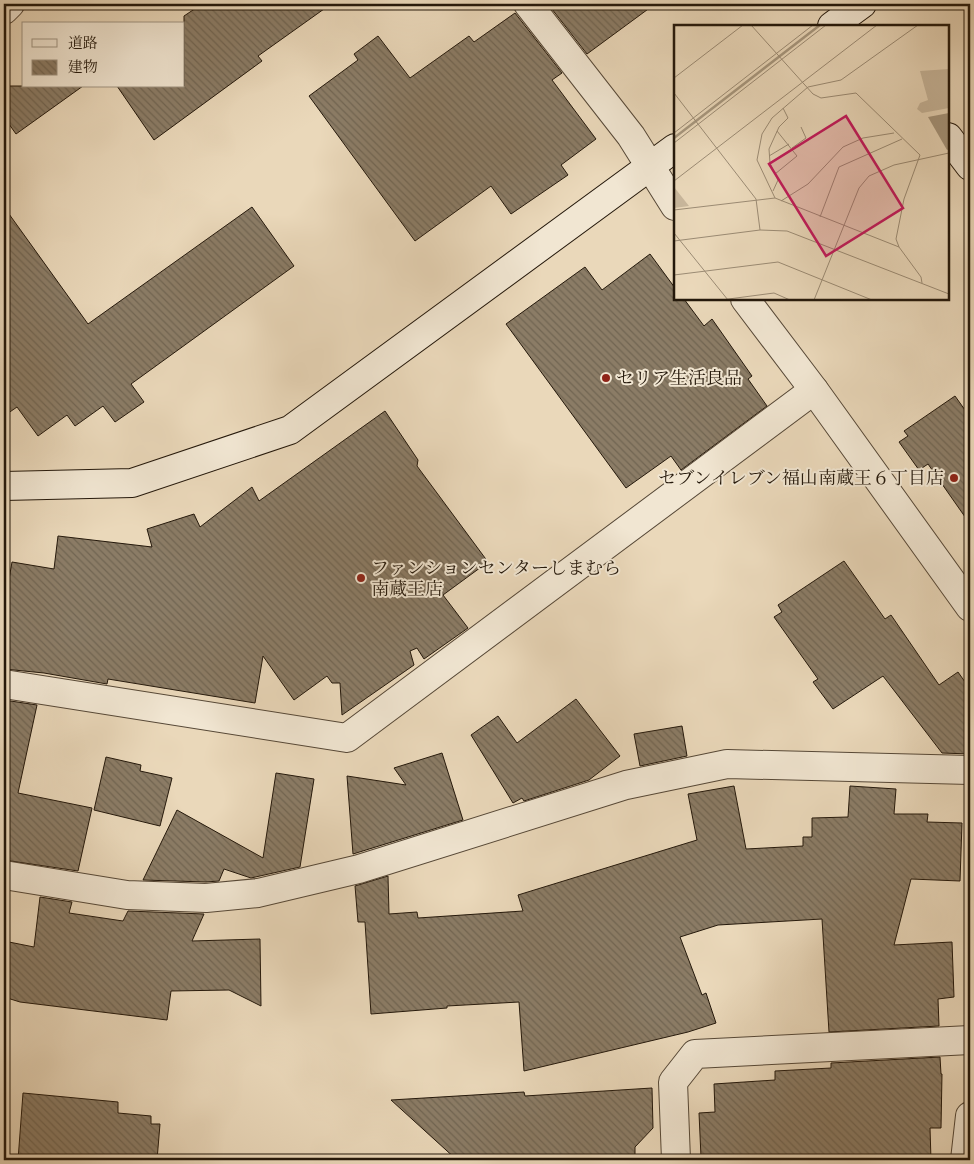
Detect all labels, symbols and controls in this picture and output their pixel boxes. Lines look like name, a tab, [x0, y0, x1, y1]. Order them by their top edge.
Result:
legend	[22, 22, 185, 88]
inset map	[674, 25, 949, 300]
text: 道路	[68, 33, 98, 53]
text: 建物	[68, 57, 98, 77]
place label: セリア生活良品	[616, 366, 742, 390]
marker: セリア生活良品	[600, 372, 612, 384]
place label: セブンイレブン福山南蔵王６丁目店	[658, 466, 944, 490]
marker: セブンイレブン福山南蔵王６丁目店	[948, 472, 960, 484]
place label: ファンションセンターしまむら 南蔵王店	[371, 556, 621, 601]
marker: ファンションセンターしまむら 南蔵王店	[355, 572, 367, 584]

